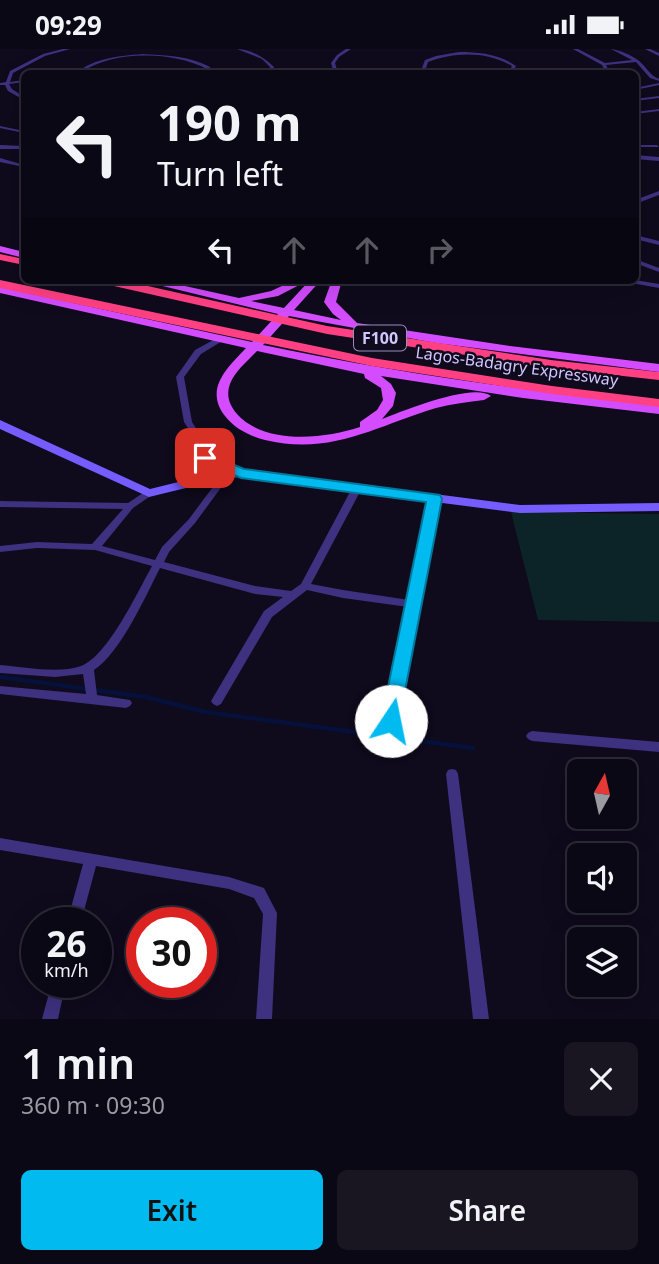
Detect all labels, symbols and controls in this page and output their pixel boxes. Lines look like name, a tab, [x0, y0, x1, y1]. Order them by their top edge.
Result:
text: 09:29	[35, 7, 102, 43]
text: 190 m	[157, 89, 302, 155]
icon: left	[42, 98, 133, 189]
text: Turn left	[157, 152, 283, 195]
icon: left	[202, 231, 240, 269]
icon: ahead	[275, 231, 313, 269]
icon: ahead	[348, 231, 386, 269]
icon: right	[421, 231, 459, 269]
road number: F100	[354, 325, 406, 351]
street label: Lagos-Badagry Expressway	[414, 341, 620, 391]
pin	[175, 428, 235, 488]
icon: arrive	[186, 439, 224, 477]
position arrow	[354, 684, 428, 758]
north arrow	[567, 759, 637, 829]
map controls	[567, 759, 637, 997]
button: sound	[567, 843, 637, 913]
speed limit sign: 30	[126, 907, 217, 998]
text: 26	[46, 920, 87, 967]
button: layers	[567, 927, 637, 997]
text: km/h	[44, 958, 89, 982]
text: 1 min	[21, 1034, 135, 1091]
button: close	[564, 1042, 638, 1116]
text: 360 m · 09:30	[21, 1089, 165, 1121]
button: Exit	[21, 1170, 323, 1250]
button: Share	[337, 1170, 638, 1250]

